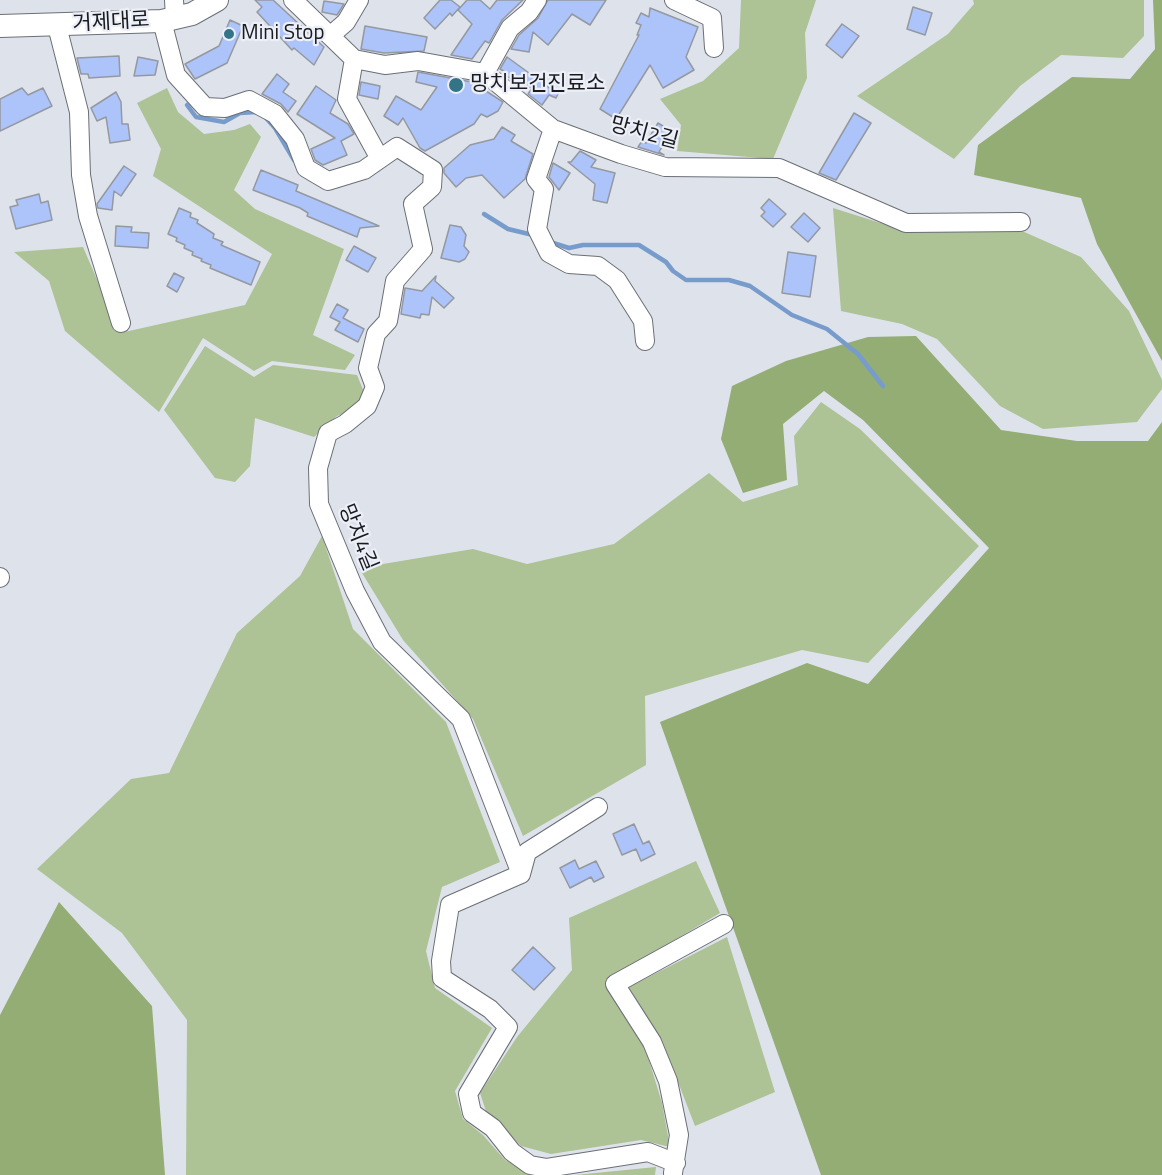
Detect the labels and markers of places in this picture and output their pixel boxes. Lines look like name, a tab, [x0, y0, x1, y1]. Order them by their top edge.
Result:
place label: Mini Stop	[241, 21, 324, 47]
marker: Mini Stop	[222, 27, 236, 41]
place label: 망치보건진료소	[470, 72, 605, 98]
marker: 망치보건진료소	[447, 76, 465, 94]

